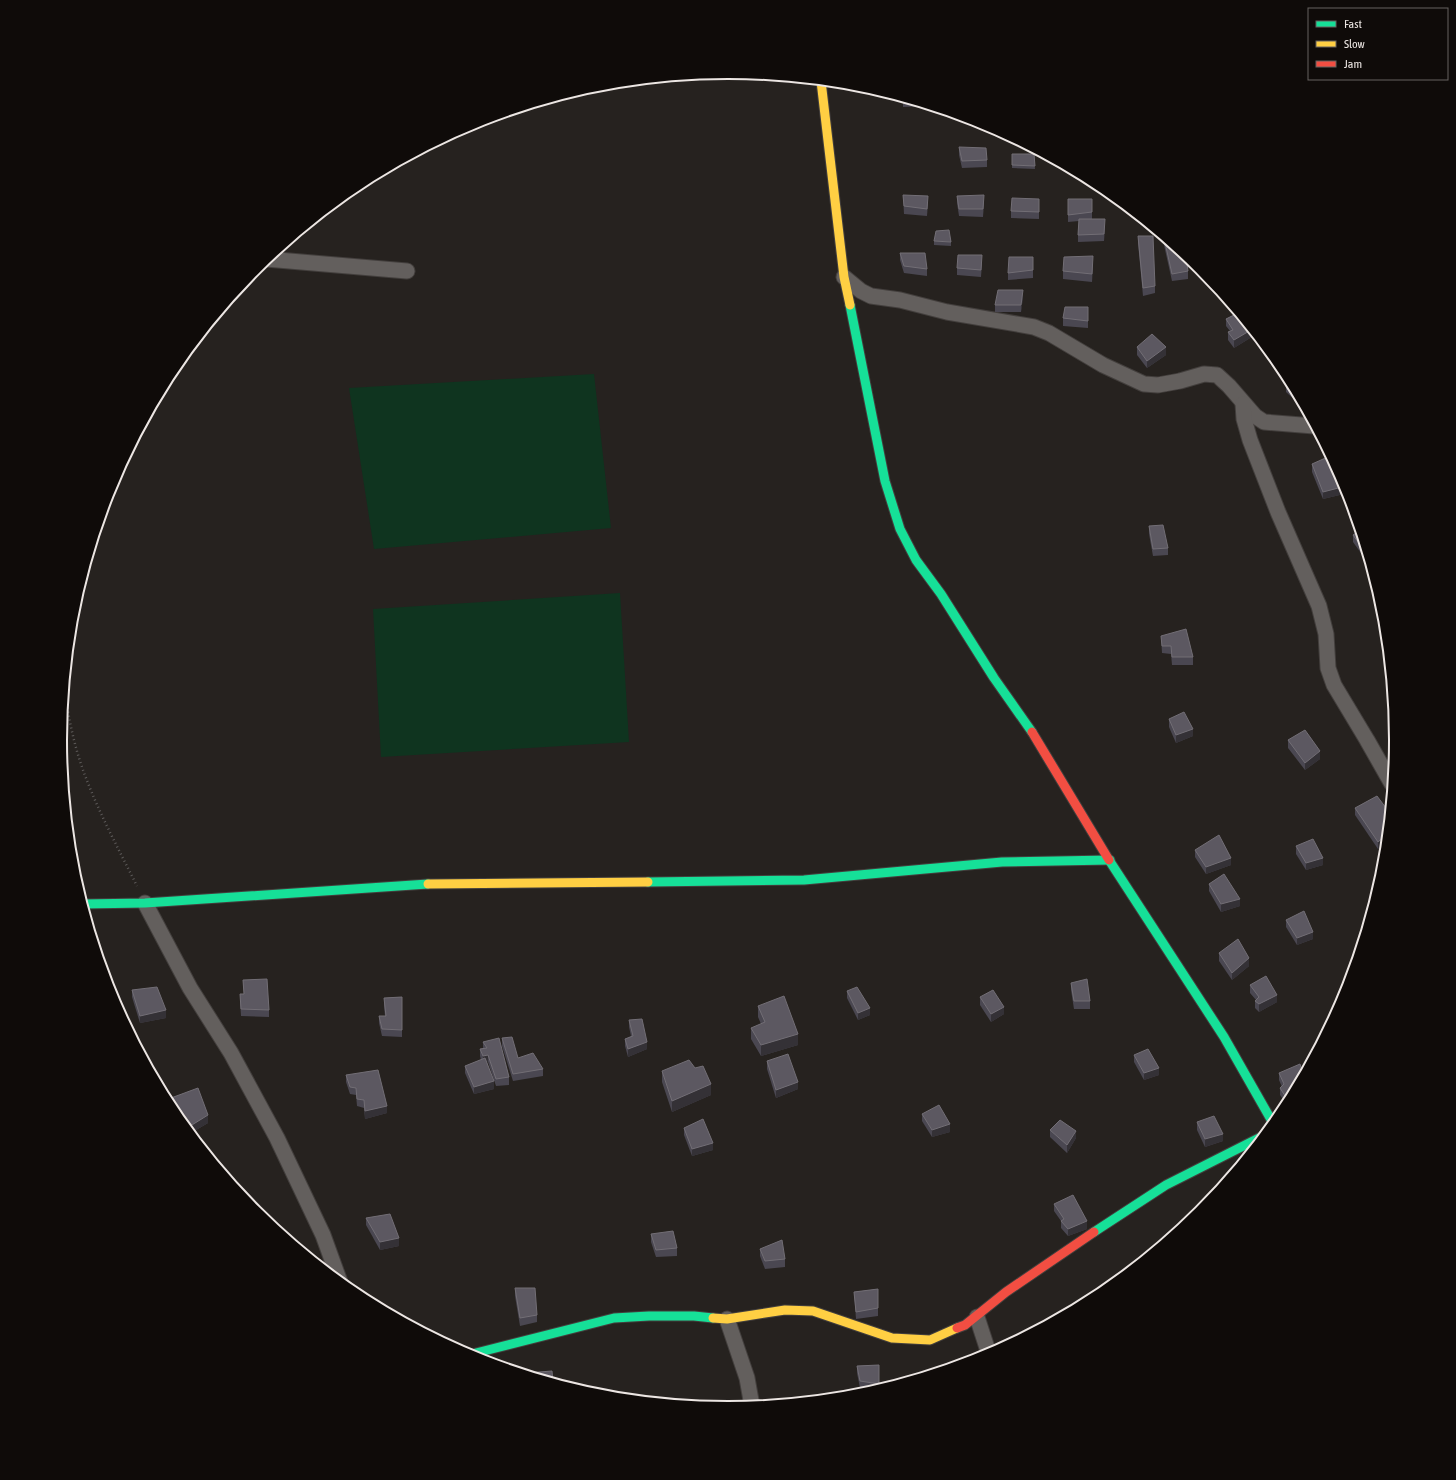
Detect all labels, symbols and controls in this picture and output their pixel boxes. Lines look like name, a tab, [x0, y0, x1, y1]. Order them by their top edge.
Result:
legend	[1308, 8, 1448, 80]
text: Fast	[1344, 17, 1362, 31]
text: Slow	[1344, 37, 1365, 51]
text: Jam	[1344, 57, 1362, 71]

